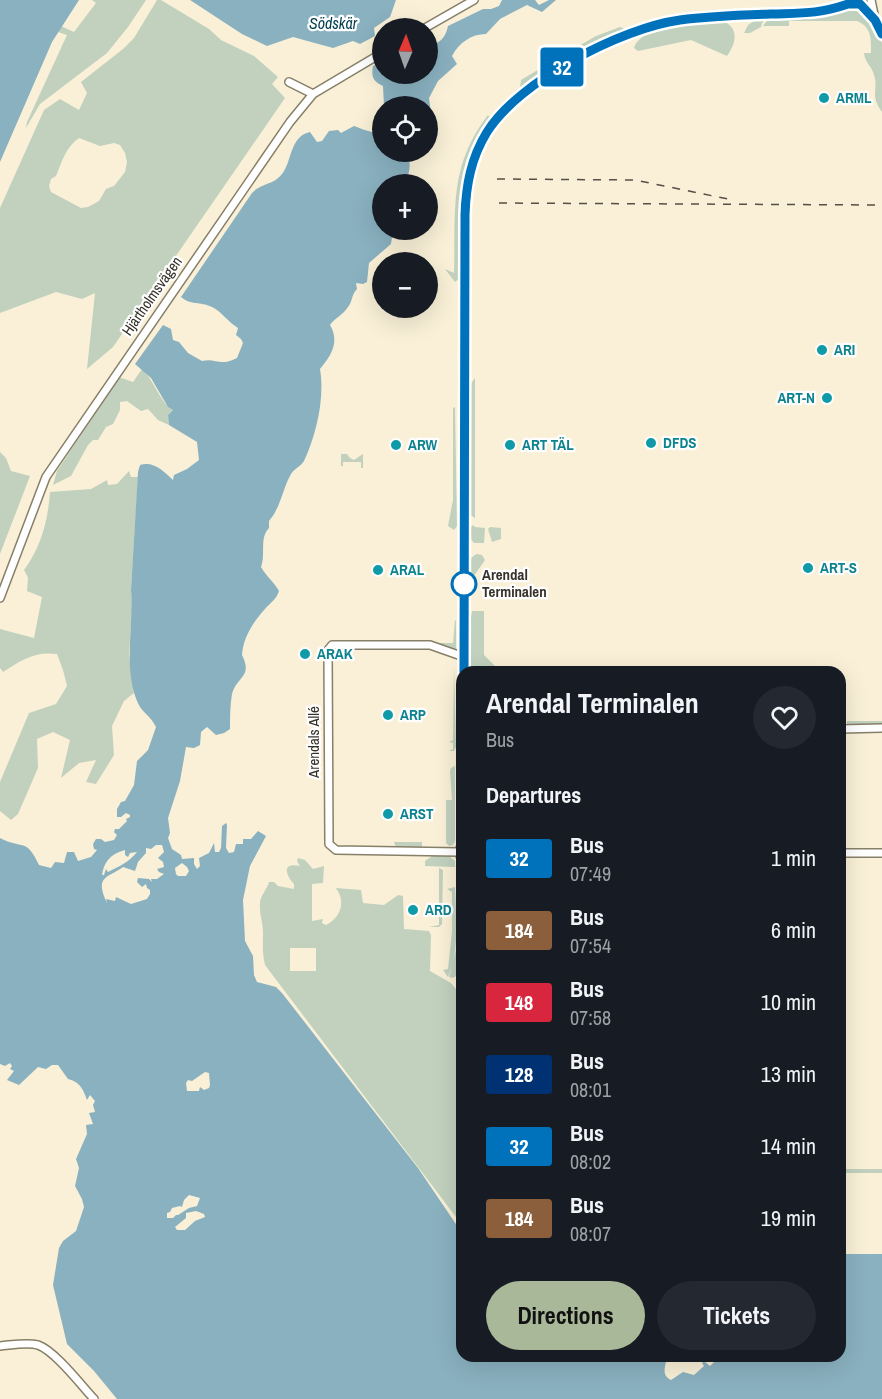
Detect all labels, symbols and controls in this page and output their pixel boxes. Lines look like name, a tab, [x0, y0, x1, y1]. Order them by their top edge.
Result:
water label: Södskär	[309, 12, 358, 34]
north arrow	[372, 18, 438, 84]
map controls	[372, 18, 438, 318]
line badge: 32	[535, 48, 589, 86]
text: 32	[552, 53, 572, 82]
place label: ARML	[836, 87, 872, 108]
marker: ARML	[817, 91, 831, 105]
button: locate	[372, 96, 438, 162]
button: +	[372, 174, 438, 240]
street label: Hjärtholmsvägen	[117, 252, 187, 340]
button: −	[372, 252, 438, 318]
place label: ARI	[834, 339, 855, 360]
marker: ARI	[815, 343, 829, 357]
place label: ART-N	[777, 387, 815, 408]
marker: ART-N	[820, 391, 834, 405]
place label: DFDS	[663, 432, 696, 453]
place label: ARW	[408, 434, 438, 455]
place label: ART TÄL	[522, 434, 574, 455]
marker: DFDS	[644, 436, 658, 450]
marker: ARW	[389, 438, 403, 452]
marker: ART TÄL	[503, 438, 517, 452]
place label: ART-S	[820, 557, 857, 578]
place label: ARAL	[390, 559, 425, 580]
marker: ART-S	[801, 561, 815, 575]
marker: ARAL	[371, 563, 385, 577]
place label: Arendal Terminalen	[482, 564, 547, 602]
marker: Arendal Terminalen	[451, 571, 477, 597]
place label: ARAK	[317, 643, 353, 664]
marker: ARAK	[298, 647, 312, 661]
text: Arendal Terminalen	[486, 684, 699, 722]
button: heart	[753, 686, 816, 749]
place label: ARP	[400, 704, 426, 725]
street label: Arendals Allé	[303, 706, 324, 779]
marker: ARP	[381, 708, 395, 722]
text: Bus	[486, 726, 514, 753]
text: Departures	[486, 780, 581, 810]
place label: ARST	[400, 803, 434, 824]
marker: ARST	[381, 807, 395, 821]
text: Bus	[570, 830, 604, 860]
text: 1 min	[771, 843, 816, 873]
text: 32	[509, 844, 529, 873]
text: 07:49	[570, 860, 611, 887]
place label: ARD	[425, 899, 452, 920]
text: Bus	[570, 902, 604, 932]
marker: ARD	[406, 903, 420, 917]
text: 6 min	[771, 915, 816, 945]
text: 184	[505, 916, 533, 945]
text: 07:54	[570, 932, 611, 959]
text: Bus	[570, 974, 604, 1004]
text: 10 min	[761, 987, 816, 1017]
text: 148	[505, 988, 533, 1017]
text: 07:58	[570, 1004, 611, 1031]
text: Bus	[570, 1046, 604, 1076]
text: 13 min	[761, 1059, 816, 1089]
text: 128	[505, 1060, 533, 1089]
text: 08:01	[570, 1076, 611, 1103]
text: Bus	[570, 1118, 604, 1148]
text: 14 min	[761, 1131, 816, 1161]
text: 32	[509, 1132, 529, 1161]
text: 08:02	[570, 1148, 611, 1175]
text: Bus	[570, 1190, 604, 1220]
text: 19 min	[761, 1203, 816, 1233]
text: 184	[505, 1204, 533, 1233]
text: 08:07	[570, 1220, 611, 1247]
button: Directions	[486, 1281, 645, 1350]
button: Tickets	[657, 1281, 816, 1350]

